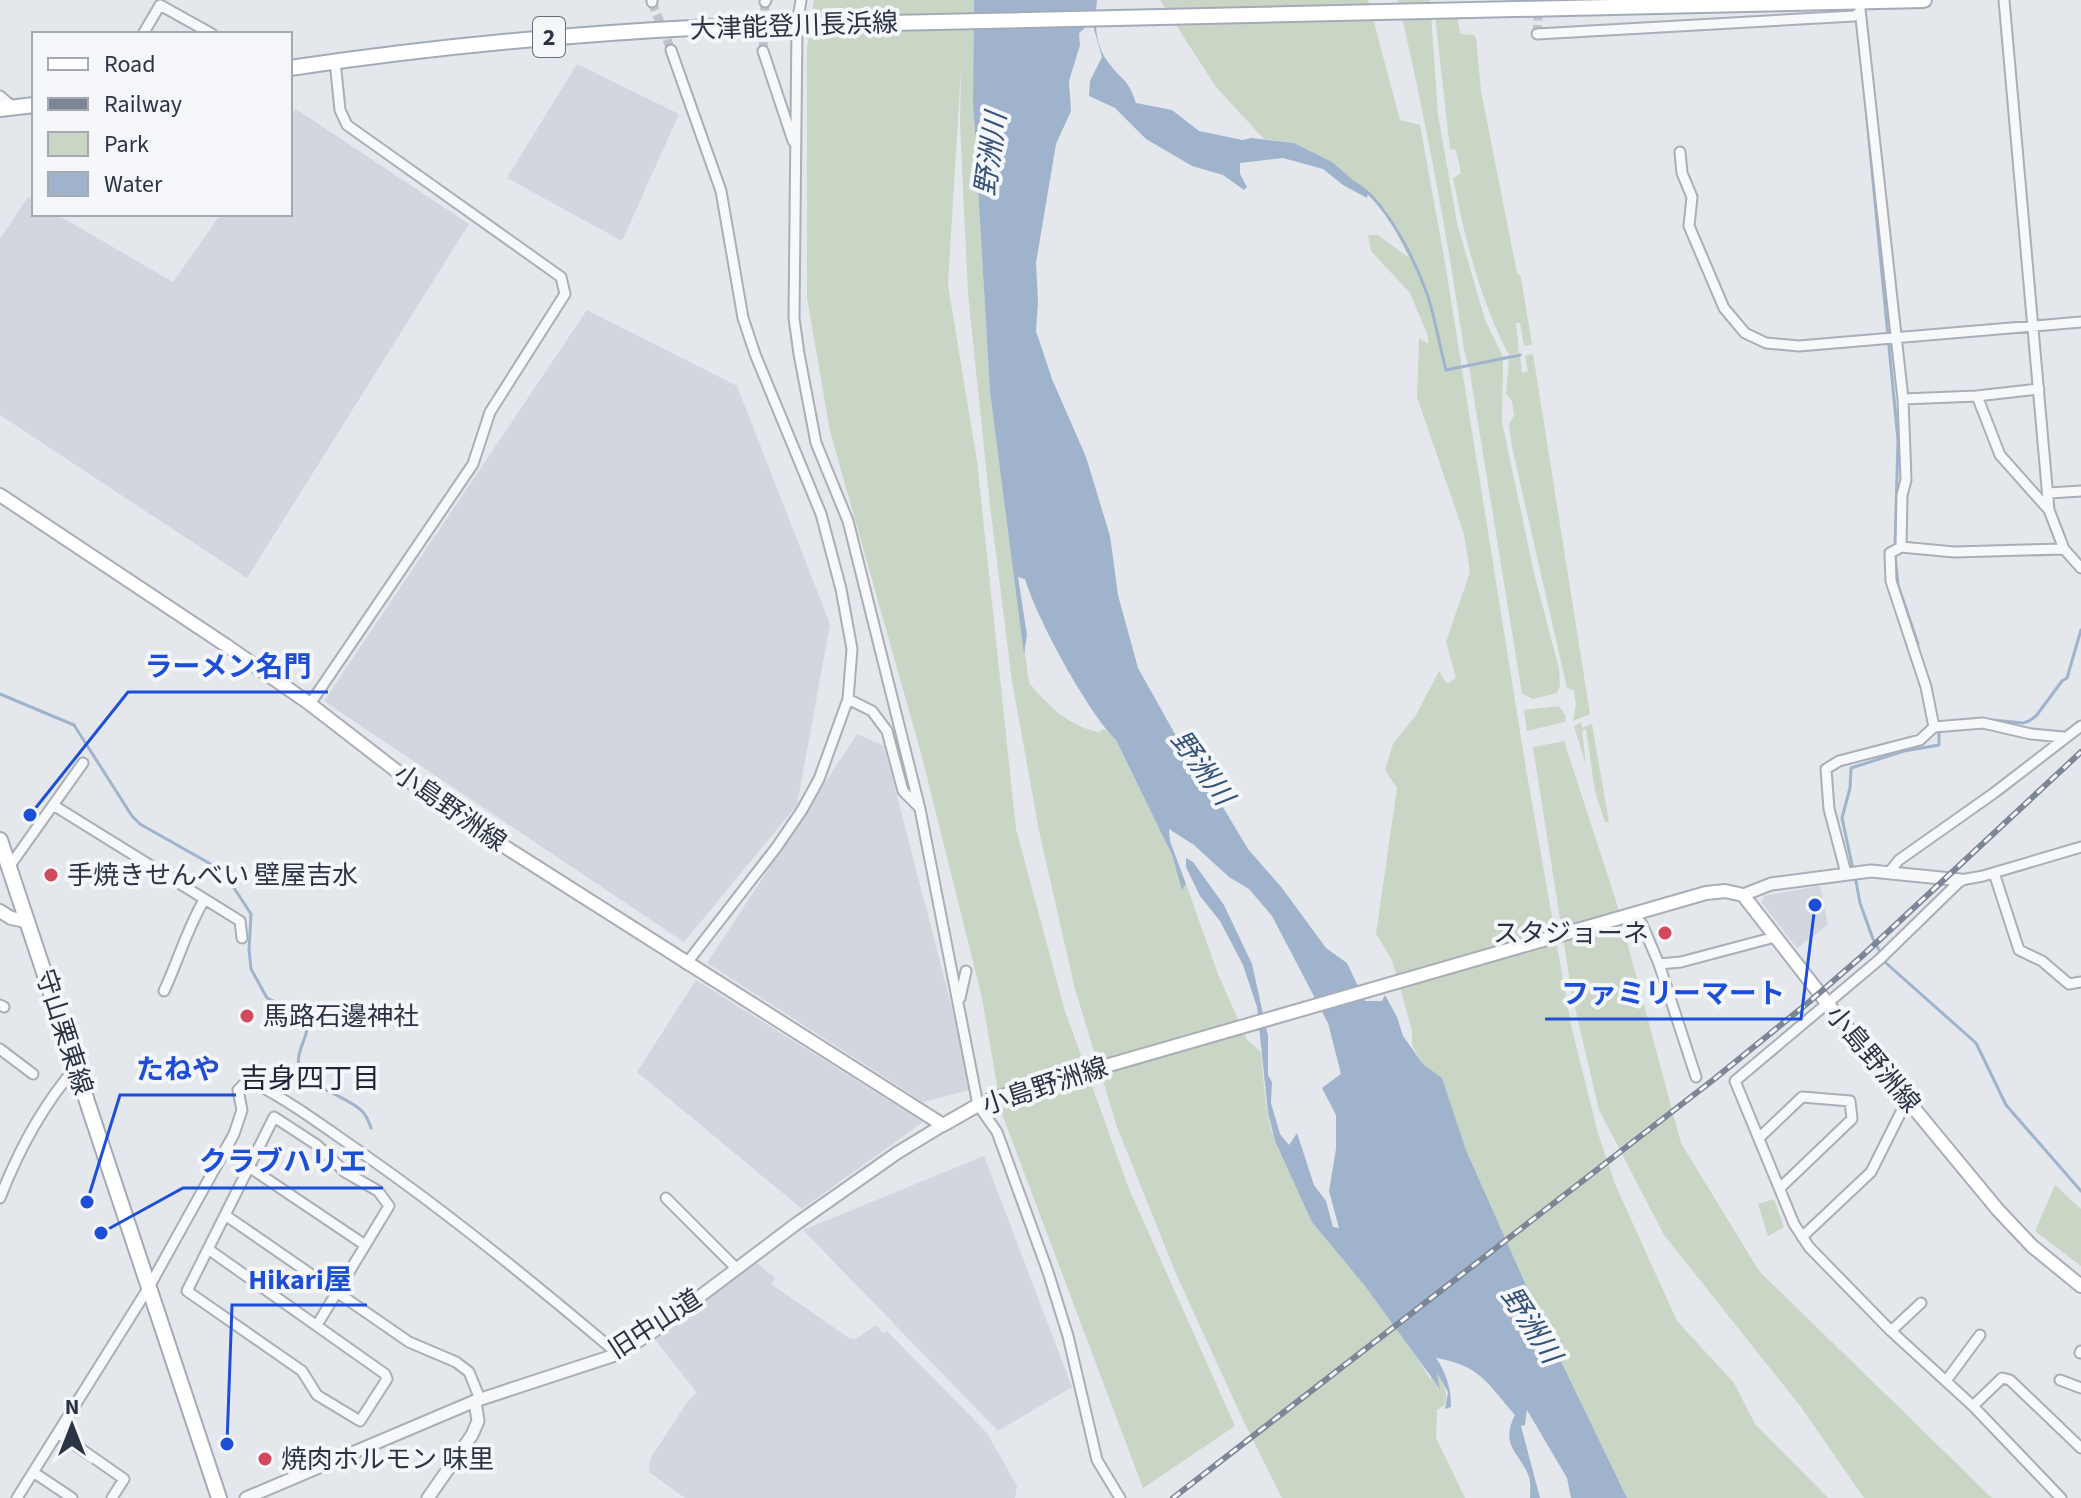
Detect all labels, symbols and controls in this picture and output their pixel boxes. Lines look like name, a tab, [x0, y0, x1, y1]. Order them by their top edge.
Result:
street label: 大津能登川長浜線	[689, 4, 899, 48]
road number: 2	[533, 17, 565, 57]
legend	[32, 32, 292, 216]
text: Road	[104, 47, 156, 82]
text: Railway	[104, 87, 182, 122]
water label: 野洲川	[965, 107, 1017, 198]
text: Park	[104, 127, 149, 162]
text: Water	[104, 167, 163, 202]
callout: ラーメン名門	[128, 640, 328, 692]
text: ラーメン名門	[145, 647, 311, 687]
water label: 野洲川	[1161, 722, 1245, 816]
street label: 小島野洲線	[386, 756, 514, 860]
place label: 手焼きせんべい 壁屋吉水	[67, 857, 358, 894]
marker: 手焼きせんべい 壁屋吉水	[42, 866, 60, 884]
place label: スタジョーネ	[1493, 915, 1649, 952]
marker: スタジョーネ	[1656, 924, 1674, 942]
street label: 守山栗東線	[26, 964, 102, 1100]
callout: ファミリーマート	[1545, 967, 1801, 1019]
text: ファミリーマート	[1561, 974, 1785, 1014]
street label: 小島野洲線	[1817, 997, 1929, 1121]
place label: 馬路石邊神社	[263, 998, 419, 1035]
marker: 馬路石邊神社	[238, 1007, 256, 1025]
callout: たねや	[120, 1043, 236, 1095]
street label: 小島野洲線	[977, 1048, 1113, 1124]
text: たねや	[136, 1050, 220, 1090]
district label: 吉身四丁目	[240, 1059, 380, 1099]
callout: クラブハリエ	[183, 1136, 383, 1188]
text: クラブハリエ	[199, 1142, 367, 1182]
callout: Hikari屋	[232, 1253, 367, 1305]
text: Hikari屋	[248, 1260, 352, 1300]
water label: 野洲川	[1491, 1279, 1572, 1374]
street label: 旧中山道	[601, 1280, 709, 1368]
north arrow	[32, 1386, 112, 1466]
text: N	[65, 1391, 79, 1423]
place label: 焼肉ホルモン 味里	[281, 1441, 494, 1478]
marker: 焼肉ホルモン 味里	[256, 1450, 274, 1468]

